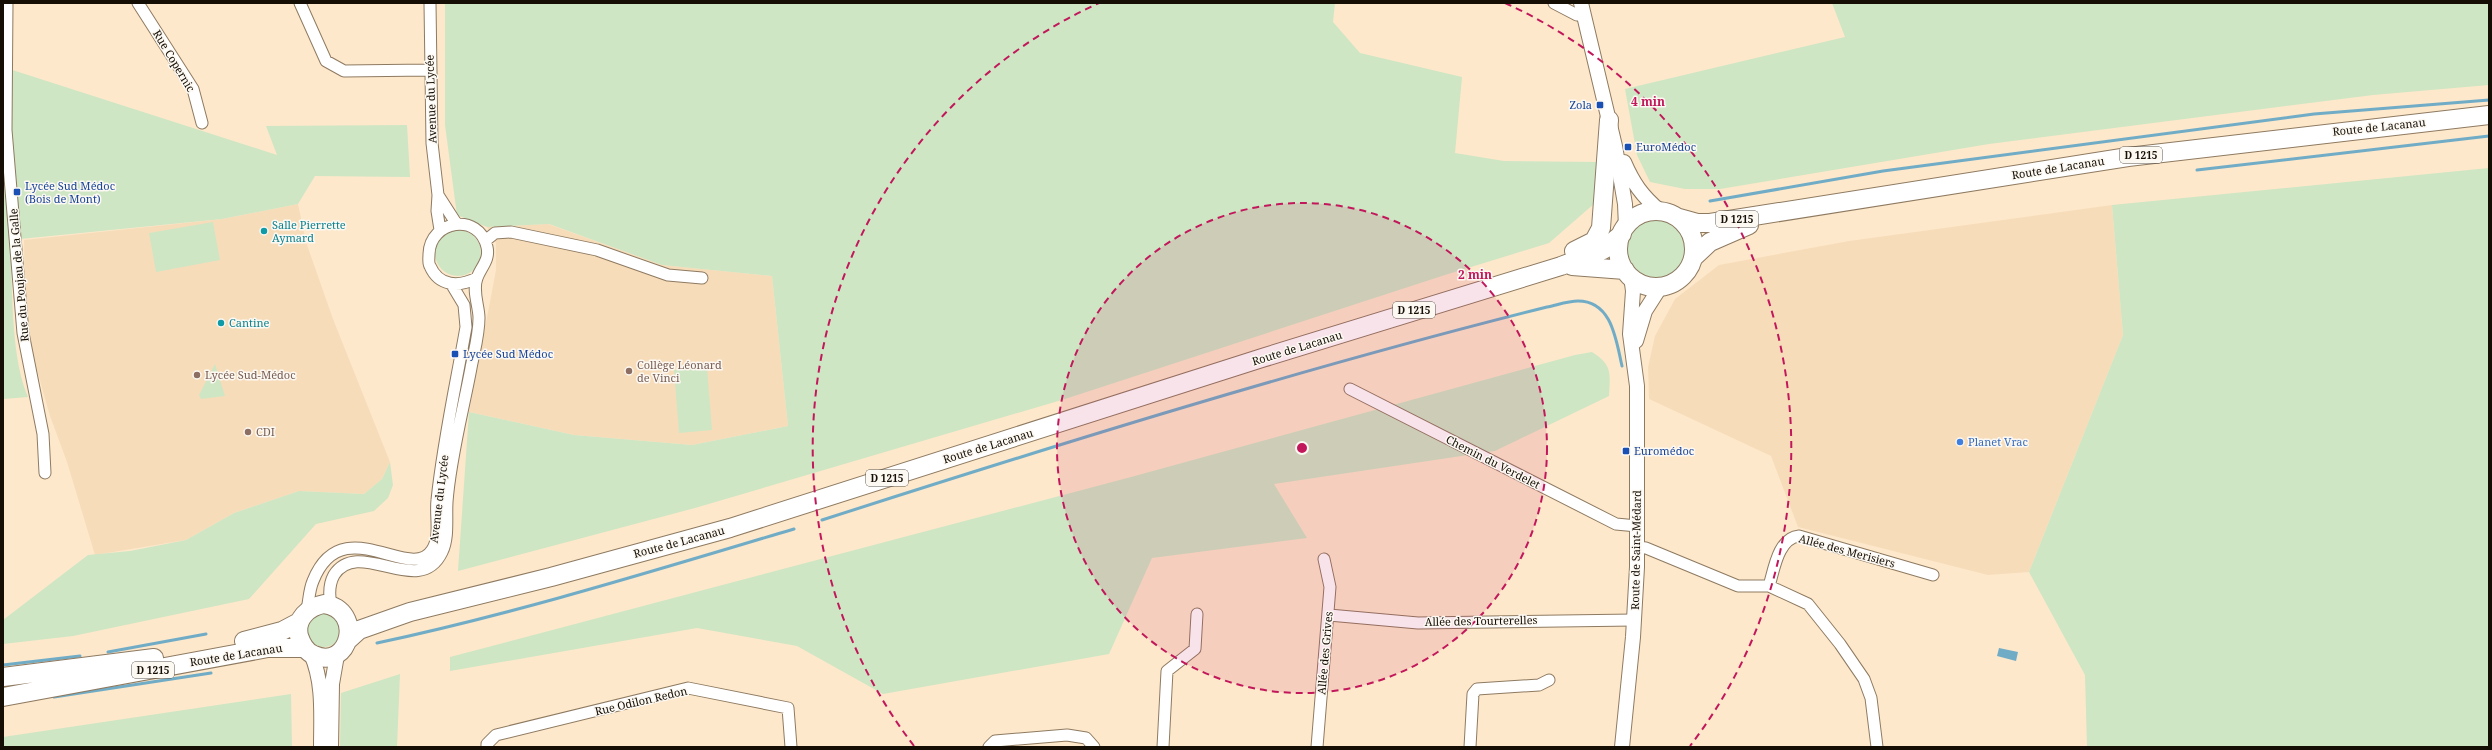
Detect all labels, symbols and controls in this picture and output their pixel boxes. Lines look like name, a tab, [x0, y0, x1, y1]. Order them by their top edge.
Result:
street label: Rue Copernic	[150, 27, 199, 95]
street label: Avenue du Lycée	[421, 54, 440, 144]
text: 4 min	[1631, 93, 1665, 110]
place label: Zola	[1570, 97, 1592, 112]
marker: Zola	[1595, 100, 1605, 110]
street label: Route de Lacanau	[2332, 114, 2426, 139]
place label: EuroMédoc	[1636, 139, 1696, 154]
marker: EuroMédoc	[1623, 142, 1633, 152]
road number: D 1215	[2120, 147, 2162, 163]
street label: Route de Lacanau	[2011, 153, 2105, 182]
place label: Lycée Sud Médoc (Bois de Mont)	[25, 178, 115, 206]
marker: Lycée Sud Médoc (Bois de Mont)	[12, 187, 22, 197]
street label: Rue du Poujau de la Galle	[5, 208, 32, 342]
road number: D 1215	[1716, 211, 1758, 227]
place label: Salle Pierrette Aymard	[272, 217, 346, 245]
marker: Salle Pierrette Aymard	[259, 226, 269, 236]
text: 2 min	[1458, 266, 1492, 283]
road number: D 1215	[1393, 302, 1435, 318]
place label: Cantine	[229, 315, 270, 330]
marker: Cantine	[216, 318, 226, 328]
street label: Route de Lacanau	[1250, 327, 1344, 368]
place label: Lycée Sud Médoc	[463, 346, 553, 361]
marker: Lycée Sud Médoc	[450, 349, 460, 359]
place label: Collège Léonard de Vinci	[637, 357, 722, 385]
marker: Collège Léonard de Vinci	[624, 366, 634, 376]
place label: Lycée Sud-Médoc	[205, 367, 296, 382]
marker: Lycée Sud-Médoc	[192, 370, 202, 380]
place label: CDI	[256, 424, 275, 439]
street label: Route de Lacanau	[941, 425, 1035, 466]
marker: CDI	[243, 427, 253, 437]
street label: Chemin du Verdelet	[1444, 431, 1543, 492]
place label: Planet Vrac	[1968, 434, 2028, 449]
marker: Planet Vrac	[1955, 437, 1965, 447]
centre of rings	[1295, 441, 1309, 455]
place label: Euromédoc	[1634, 443, 1694, 458]
marker: Euromédoc	[1621, 446, 1631, 456]
street label: Avenue du Lycée	[426, 454, 451, 544]
road number: D 1215	[866, 470, 908, 486]
street label: Route de Saint-Médard	[1627, 490, 1644, 610]
street label: Route de Lacanau	[632, 522, 726, 561]
street label: Allée des Merisiers	[1797, 530, 1897, 571]
street label: Allée des Grives	[1313, 611, 1336, 695]
street label: Allée des Tourterelles	[1424, 612, 1538, 629]
street label: Route de Lacanau	[189, 640, 283, 669]
road number: D 1215	[132, 662, 174, 678]
street label: Rue Odilon Redon	[593, 683, 689, 718]

